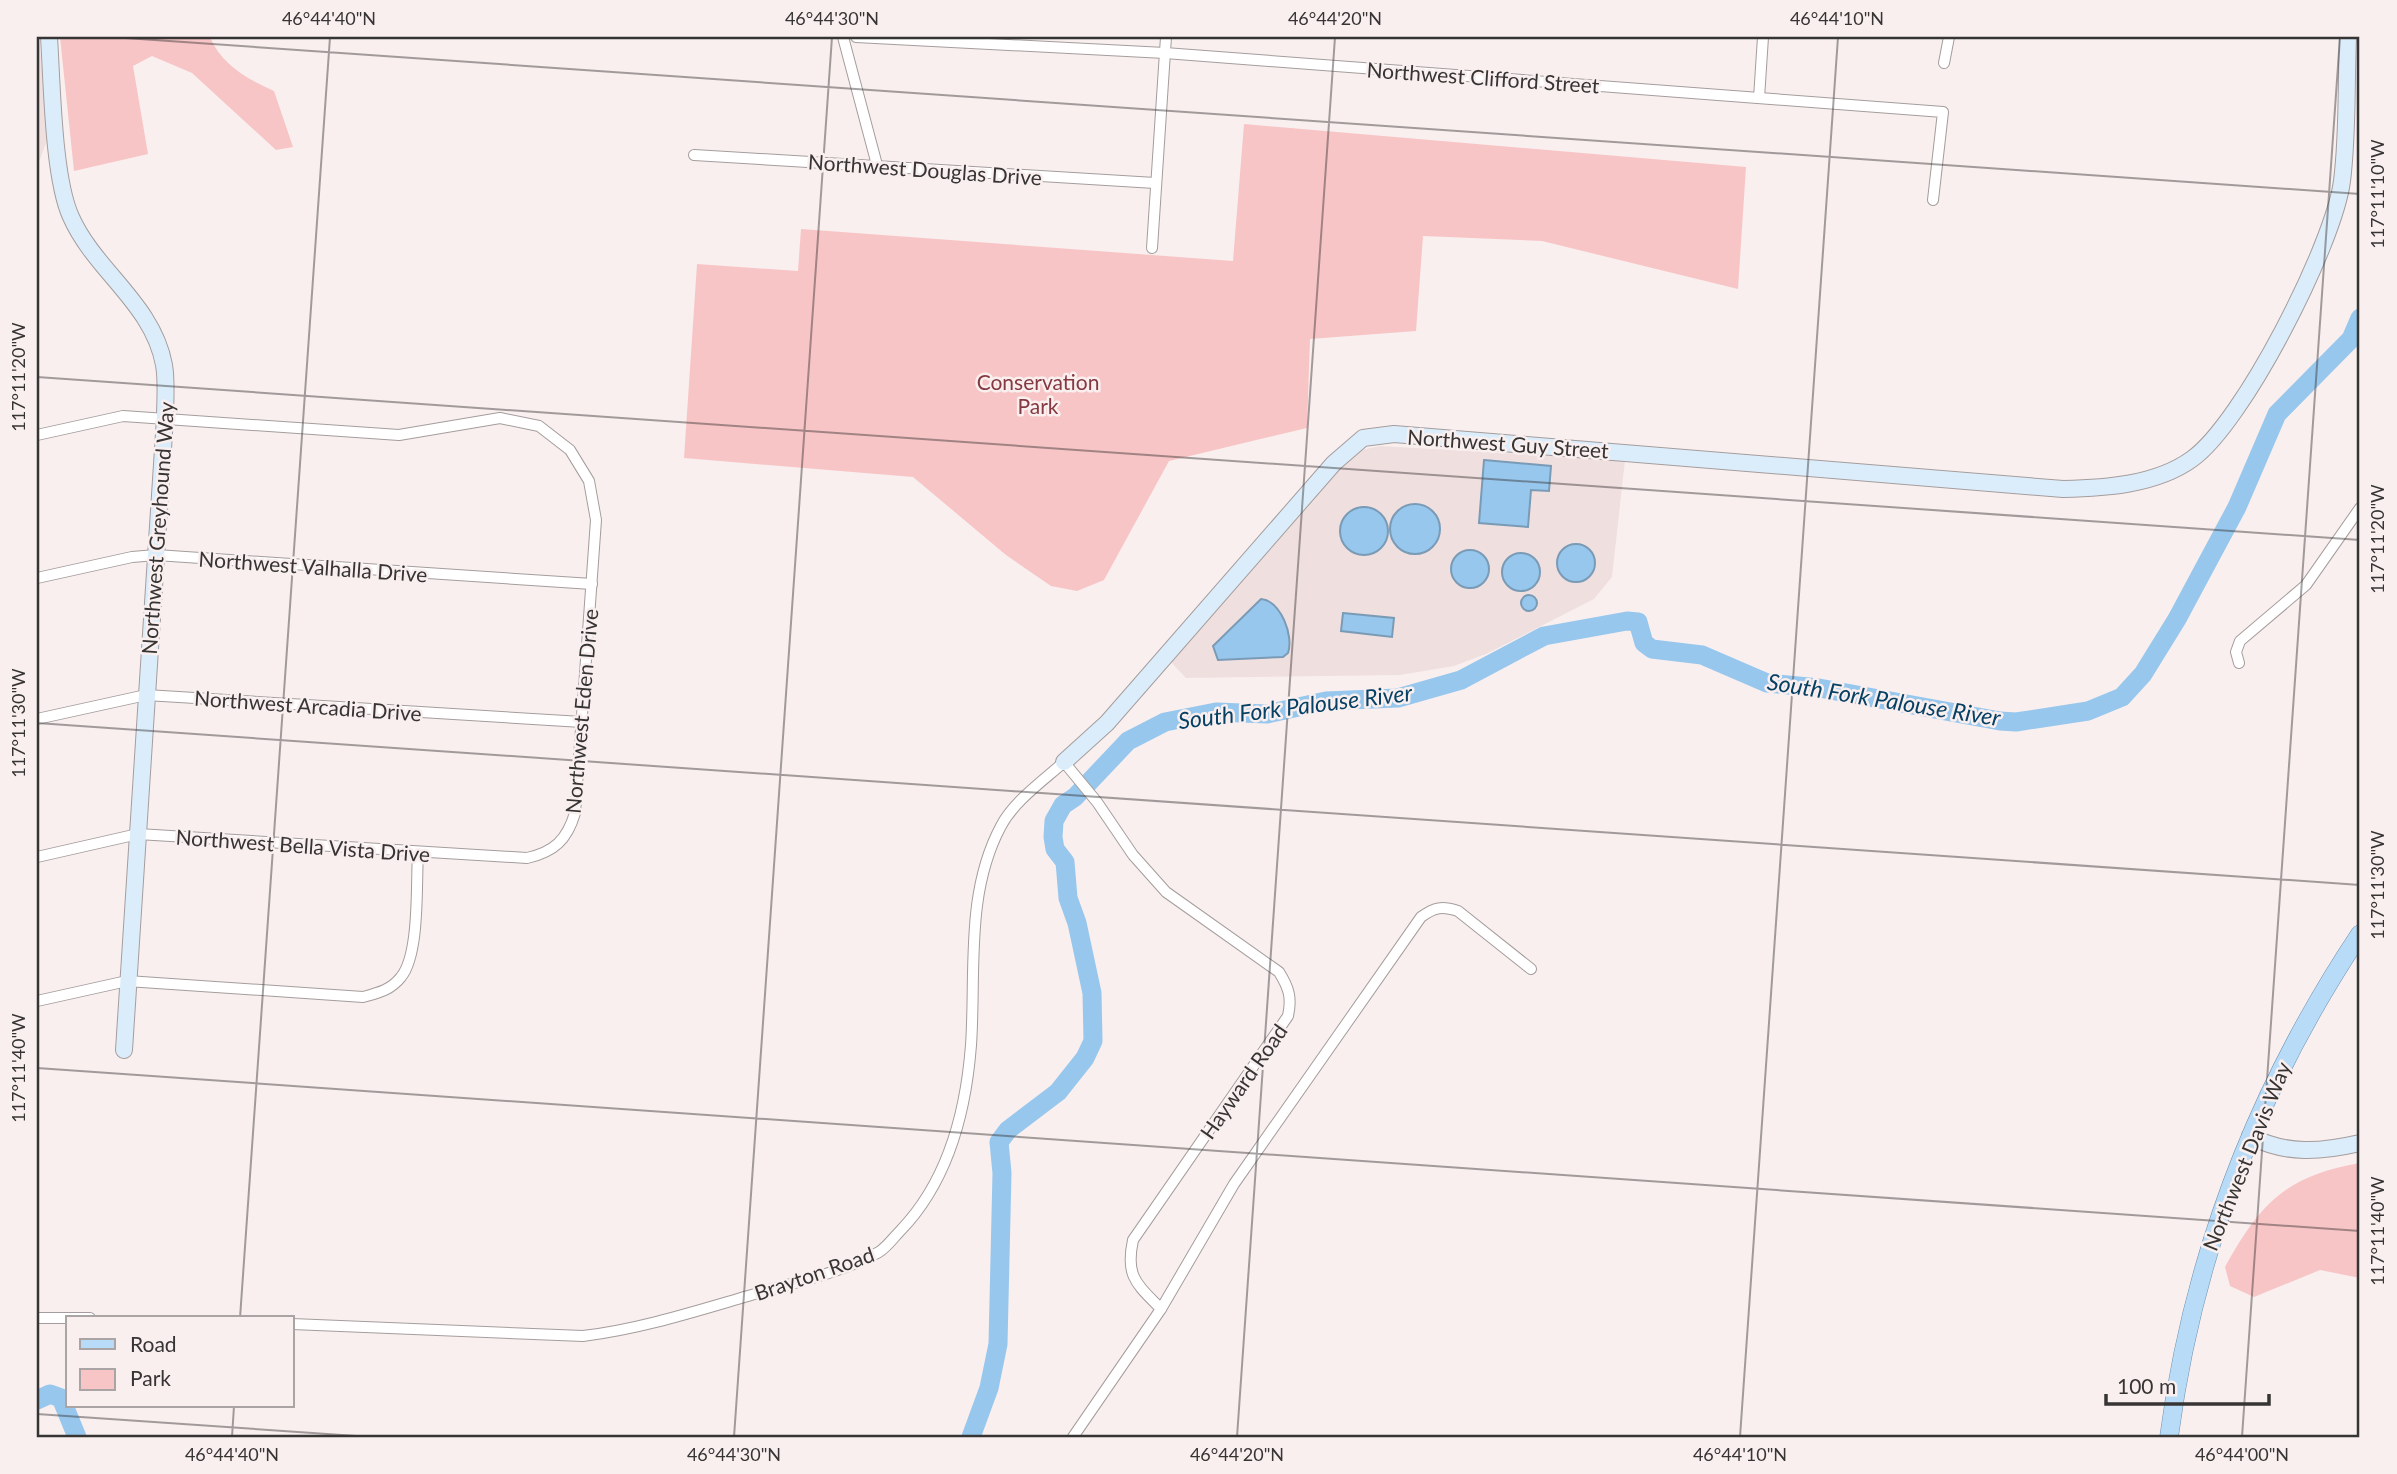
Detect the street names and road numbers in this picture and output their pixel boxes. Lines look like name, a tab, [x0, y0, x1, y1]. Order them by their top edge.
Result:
street label: Northwest Clifford Street	[1366, 56, 1601, 98]
street label: Northwest Douglas Drive	[807, 148, 1043, 190]
street label: Northwest Greyhound Way	[136, 401, 178, 655]
street label: Northwest Guy Street	[1406, 423, 1610, 463]
street label: Northwest Valhalla Drive	[198, 546, 428, 586]
street label: Northwest Eden Drive	[560, 608, 602, 814]
street label: Northwest Arcadia Drive	[194, 685, 422, 725]
street label: Northwest Bella Vista Drive	[175, 824, 431, 866]
street label: Hayward Road	[1194, 1019, 1292, 1143]
street label: Northwest Davis Way	[2197, 1058, 2295, 1254]
street label: Brayton Road	[751, 1241, 877, 1305]

